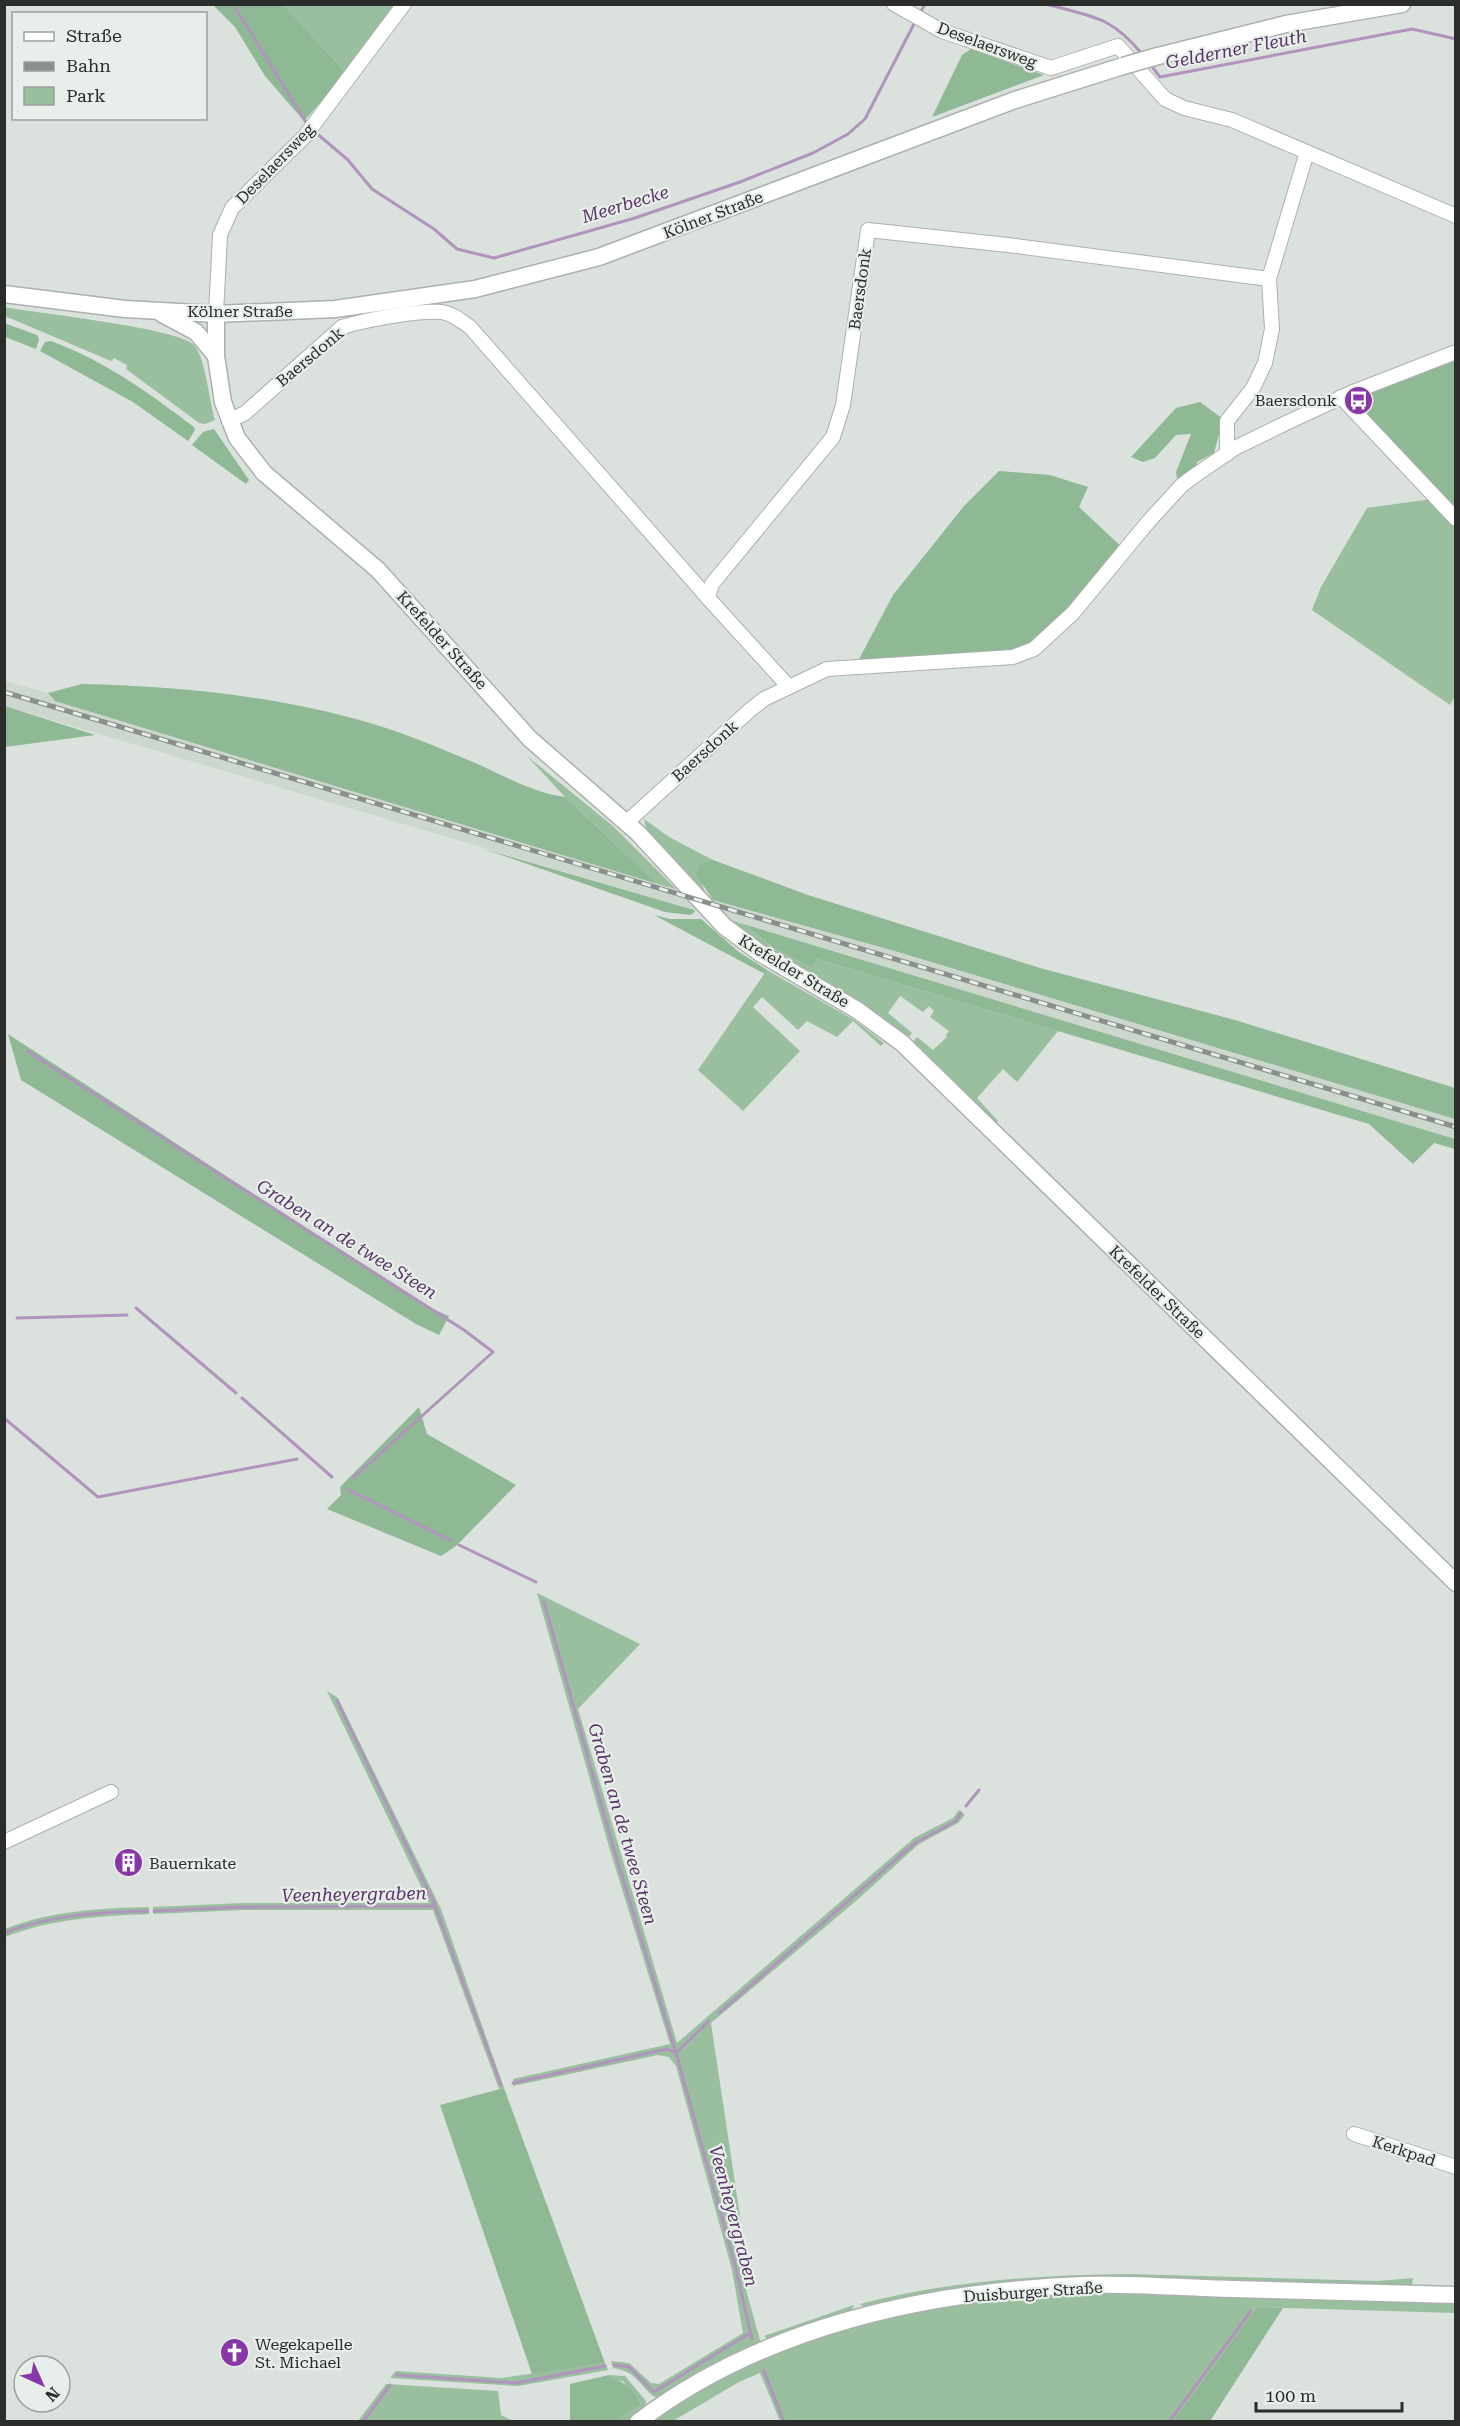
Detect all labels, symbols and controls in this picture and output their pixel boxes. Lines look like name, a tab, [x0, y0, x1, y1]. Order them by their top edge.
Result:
legend	[12, 12, 207, 120]
street label: Deselaersweg	[935, 18, 1040, 72]
text: Straße	[66, 25, 122, 46]
water label: Gelderner Fleuth	[1164, 25, 1308, 73]
text: Bahn	[66, 55, 111, 76]
text: Park	[66, 85, 106, 106]
street label: Deselaersweg	[232, 119, 319, 208]
water label: Meerbecke	[578, 181, 671, 227]
street label: Kölner Straße	[660, 187, 766, 243]
street label: Baersdonk	[845, 247, 875, 331]
street label: Kölner Straße	[187, 302, 293, 321]
street label: Baersdonk	[272, 323, 348, 391]
bus stop icon: Baersdonk	[1342, 384, 1374, 416]
place label: Baersdonk	[1255, 391, 1337, 410]
street label: Krefelder Straße	[393, 587, 491, 693]
street label: Baersdonk	[668, 716, 742, 786]
street label: Krefelder Straße	[735, 930, 853, 1012]
water label: Graben an de twee Steen	[253, 1175, 441, 1303]
street label: Krefelder Straße	[1105, 1241, 1209, 1343]
water label: Graben an de twee Steen	[584, 1721, 662, 1927]
building icon: Bauernkate	[112, 1847, 144, 1879]
place label: Bauernkate	[149, 1854, 237, 1873]
water label: Veenheyergraben	[281, 1882, 427, 1906]
street label: Kerkpad	[1370, 2132, 1438, 2170]
water label: Veenheyergraben	[705, 2143, 763, 2289]
street label: Duisburger Straße	[963, 2278, 1103, 2306]
place label: Wegekapelle St. Michael	[255, 2335, 353, 2372]
church icon: Wegekapelle St. Michael	[218, 2337, 250, 2369]
north arrow	[12, 2354, 72, 2414]
scale bar	[1256, 2375, 1402, 2413]
text: N	[41, 2383, 63, 2405]
text: 100 m	[1265, 2385, 1316, 2406]

